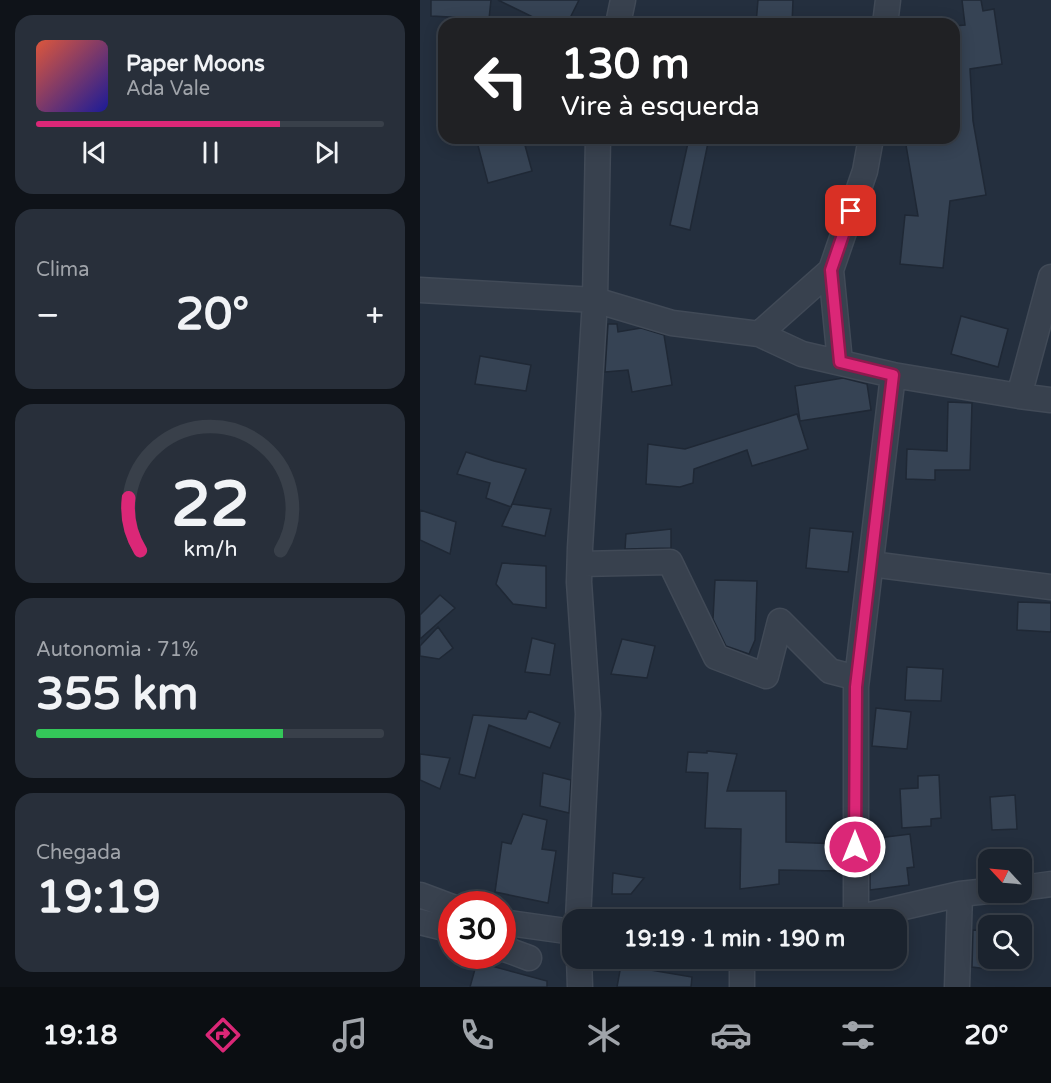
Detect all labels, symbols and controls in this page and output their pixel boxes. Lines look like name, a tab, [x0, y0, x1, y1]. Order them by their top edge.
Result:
text: 130 m	[561, 39, 690, 90]
icon: left	[462, 42, 540, 120]
text: Paper Moons	[126, 51, 265, 77]
text: Ada Vale	[126, 77, 210, 101]
text: Vire à esquerda	[561, 90, 760, 123]
icon: previous	[78, 136, 111, 169]
icon: pause	[194, 136, 227, 169]
icon: next	[310, 136, 343, 169]
pin	[825, 185, 876, 236]
icon: arrive	[834, 194, 867, 227]
text: Clima	[36, 258, 89, 282]
text: 20°	[176, 288, 249, 342]
text: −	[36, 296, 60, 335]
text: +	[365, 296, 384, 335]
text: 22	[171, 468, 249, 543]
text: km/h	[183, 536, 237, 562]
text: Autonomia · 71%	[36, 638, 198, 662]
text: 355 km	[36, 668, 198, 722]
position arrow	[823, 815, 887, 879]
text: Chegada	[36, 841, 121, 865]
north arrow	[978, 849, 1032, 903]
map controls	[978, 849, 1032, 969]
text: 19:19	[36, 871, 161, 925]
speed limit sign: 30	[438, 891, 516, 969]
button: search	[978, 915, 1032, 969]
text: 19:19 · 1 min · 190 m	[624, 926, 845, 952]
icon: directions	[202, 1014, 244, 1056]
icon: music	[329, 1014, 371, 1056]
icon: phone	[456, 1014, 498, 1056]
icon: climate	[583, 1014, 625, 1056]
icon: car	[710, 1014, 752, 1056]
icon: filters	[837, 1014, 879, 1056]
text: 19:18	[43, 1019, 117, 1052]
text: 20°	[964, 1019, 1008, 1052]

